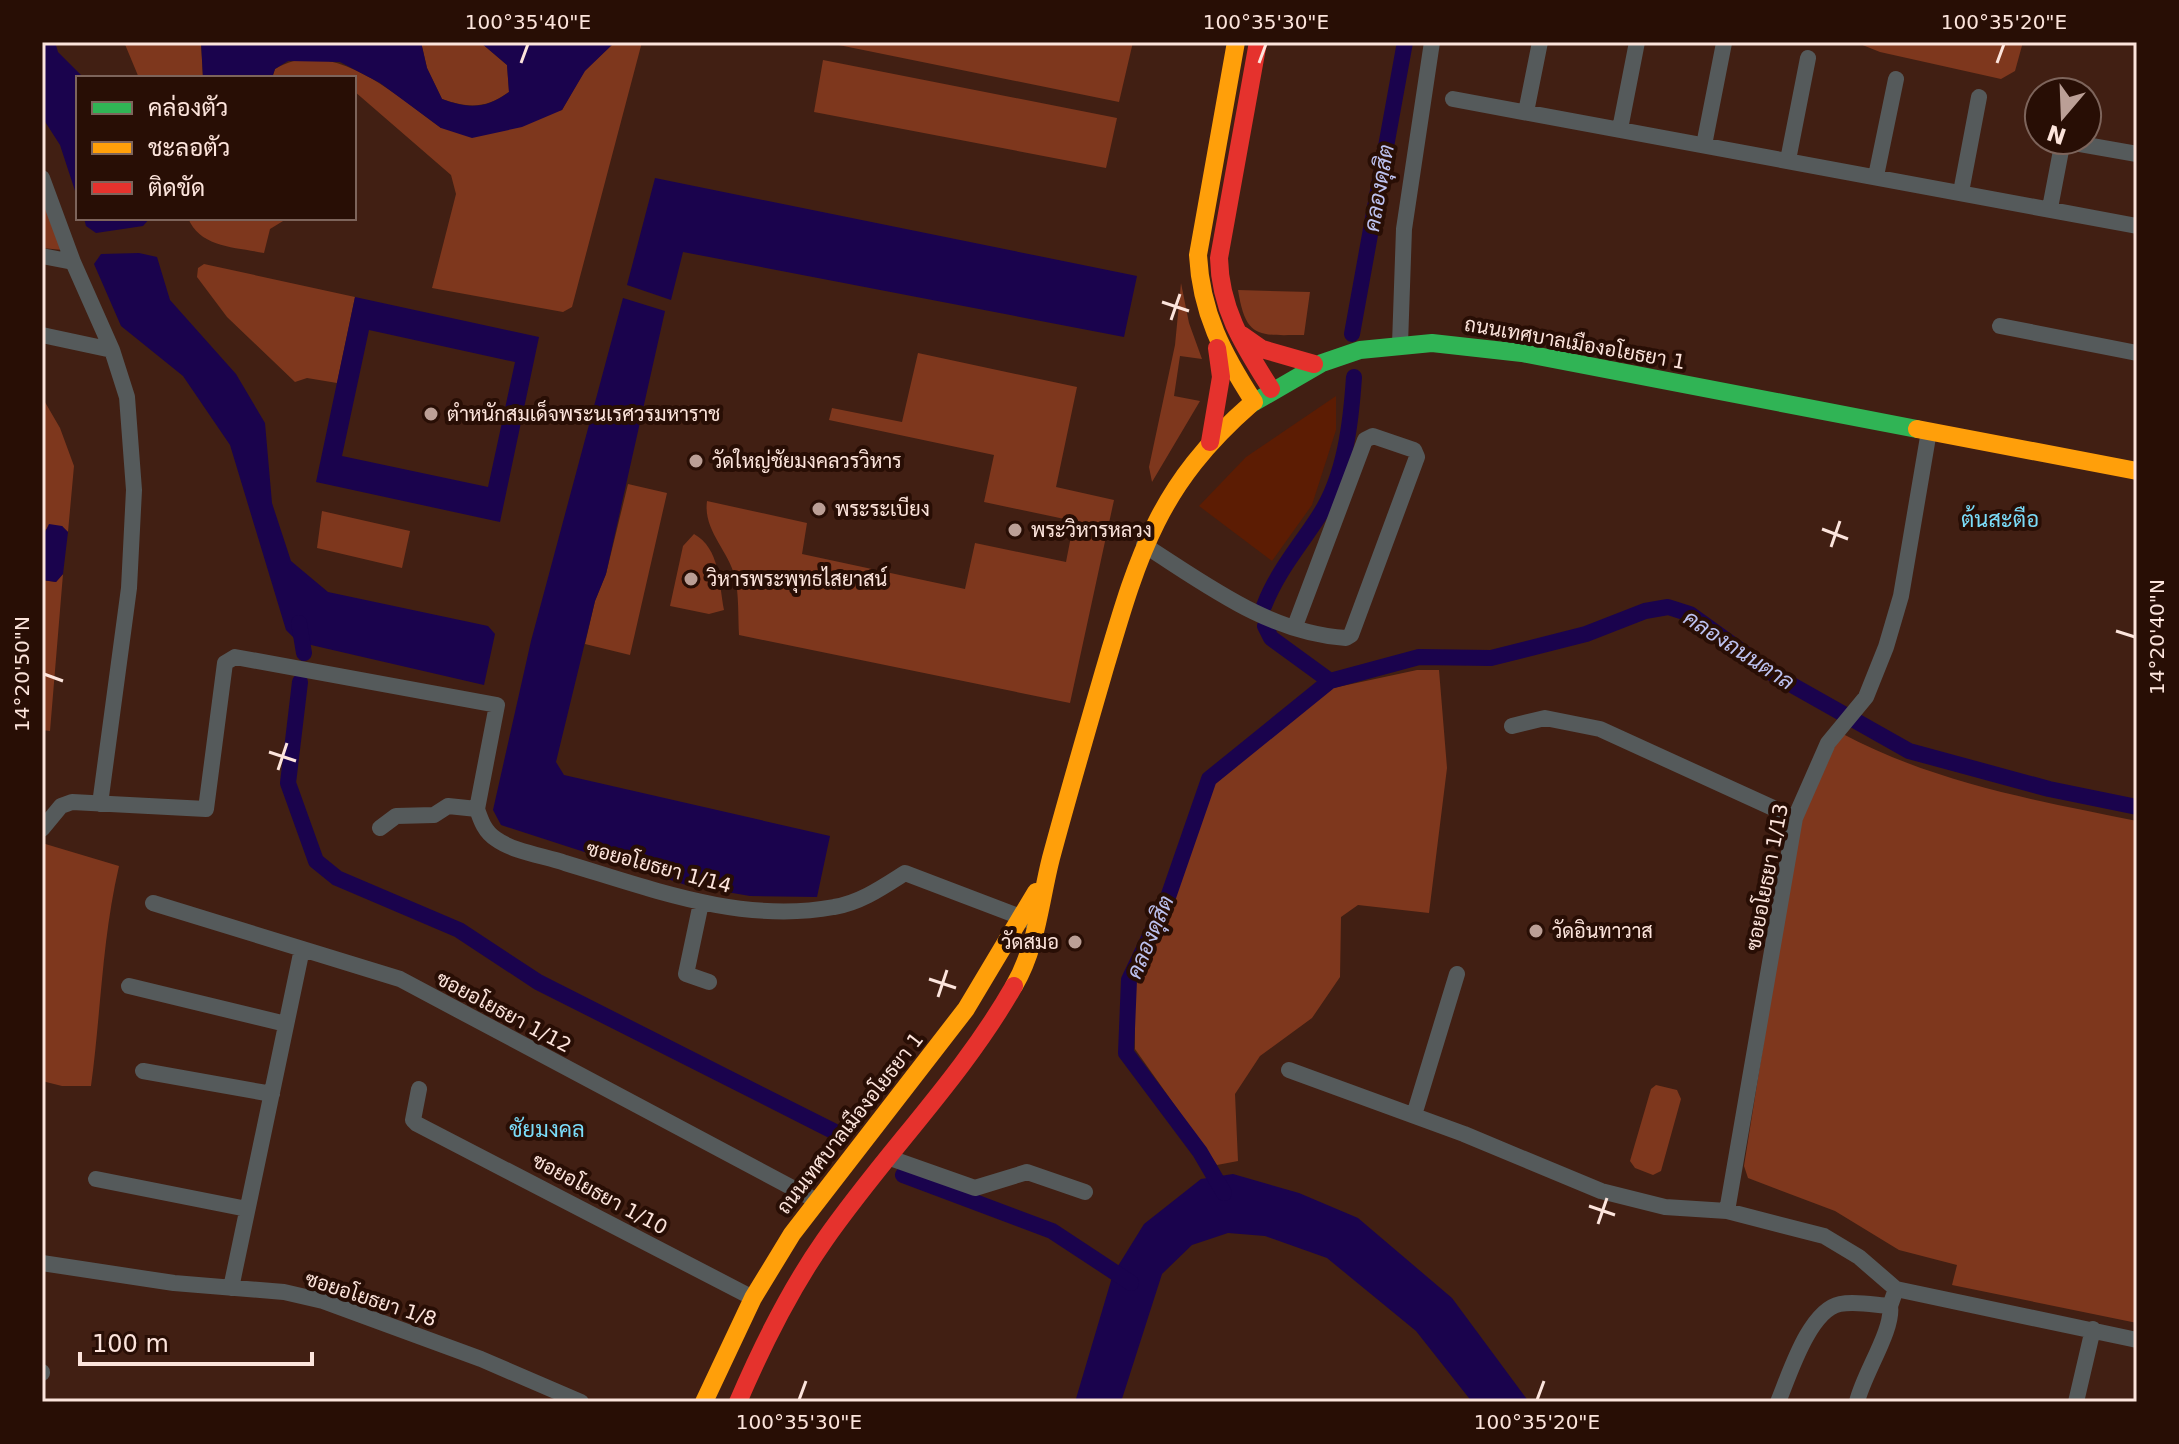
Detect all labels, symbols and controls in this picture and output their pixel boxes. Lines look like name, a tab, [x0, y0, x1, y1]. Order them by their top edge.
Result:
text: 100°35'40"E	[465, 10, 591, 34]
text: 100°35'30"E	[1203, 10, 1329, 34]
text: 100°35'20"E	[1941, 10, 2067, 34]
legend	[76, 76, 356, 220]
north arrow	[2023, 76, 2103, 156]
text: คล่องตัว	[148, 94, 228, 122]
text: N	[2044, 120, 2069, 149]
text: ชะลอตัว	[148, 134, 230, 162]
water label: คลองดุสิต	[1358, 142, 1402, 234]
text: ติดขัด	[148, 174, 205, 202]
street label: ถนนเทศบาลเมืองอโยธยา 1	[1463, 310, 1688, 374]
place label: ตำหนักสมเด็จพระนเรศวรมหาราช	[447, 399, 720, 426]
marker: ตำหนักสมเด็จพระนเรศวรมหาราช	[422, 405, 440, 423]
place label: วัดใหญ่ชัยมงคลวรวิหาร	[712, 448, 902, 473]
marker: วัดใหญ่ชัยมงคลวรวิหาร	[687, 452, 705, 470]
place label: พระระเบียง	[835, 496, 930, 521]
marker: พระระเบียง	[810, 500, 828, 518]
district label: ต้นสะตือ	[1961, 505, 2039, 532]
place label: พระวิหารหลวง	[1031, 518, 1152, 542]
marker: พระวิหารหลวง	[1006, 521, 1024, 539]
place label: วิหารพระพุทธไสยาสน์	[706, 565, 887, 593]
marker: วิหารพระพุทธไสยาสน์	[682, 570, 700, 588]
text: 14°20'40"N	[2145, 579, 2169, 695]
water label: คลองถนนตาล	[1679, 605, 1799, 695]
text: 14°20'50"N	[10, 616, 34, 732]
street label: ซอยอโยธยา 1/13	[1740, 801, 1793, 953]
street label: ซอยอโยธยา 1/14	[584, 835, 735, 898]
water label: คลองดุสิต	[1120, 891, 1181, 984]
place label: วัดอินทาวาส	[1552, 919, 1653, 943]
marker: วัดอินทาวาส	[1527, 922, 1545, 940]
place label: วัดสมอ	[1001, 930, 1059, 954]
marker: วัดสมอ	[1066, 933, 1084, 951]
street label: ซอยอโยธยา 1/12	[432, 965, 576, 1058]
street label: ถนนเทศบาลเมืองอโยธยา 1	[770, 1026, 928, 1219]
district label: ชัยมงคล	[509, 1116, 585, 1142]
street label: ซอยอโยธยา 1/10	[528, 1147, 672, 1240]
street label: ซอยอโยธยา 1/8	[302, 1265, 440, 1332]
scale bar	[80, 1316, 312, 1366]
text: 100 m	[92, 1330, 169, 1358]
text: 100°35'30"E	[736, 1410, 862, 1434]
text: 100°35'20"E	[1474, 1410, 1600, 1434]

